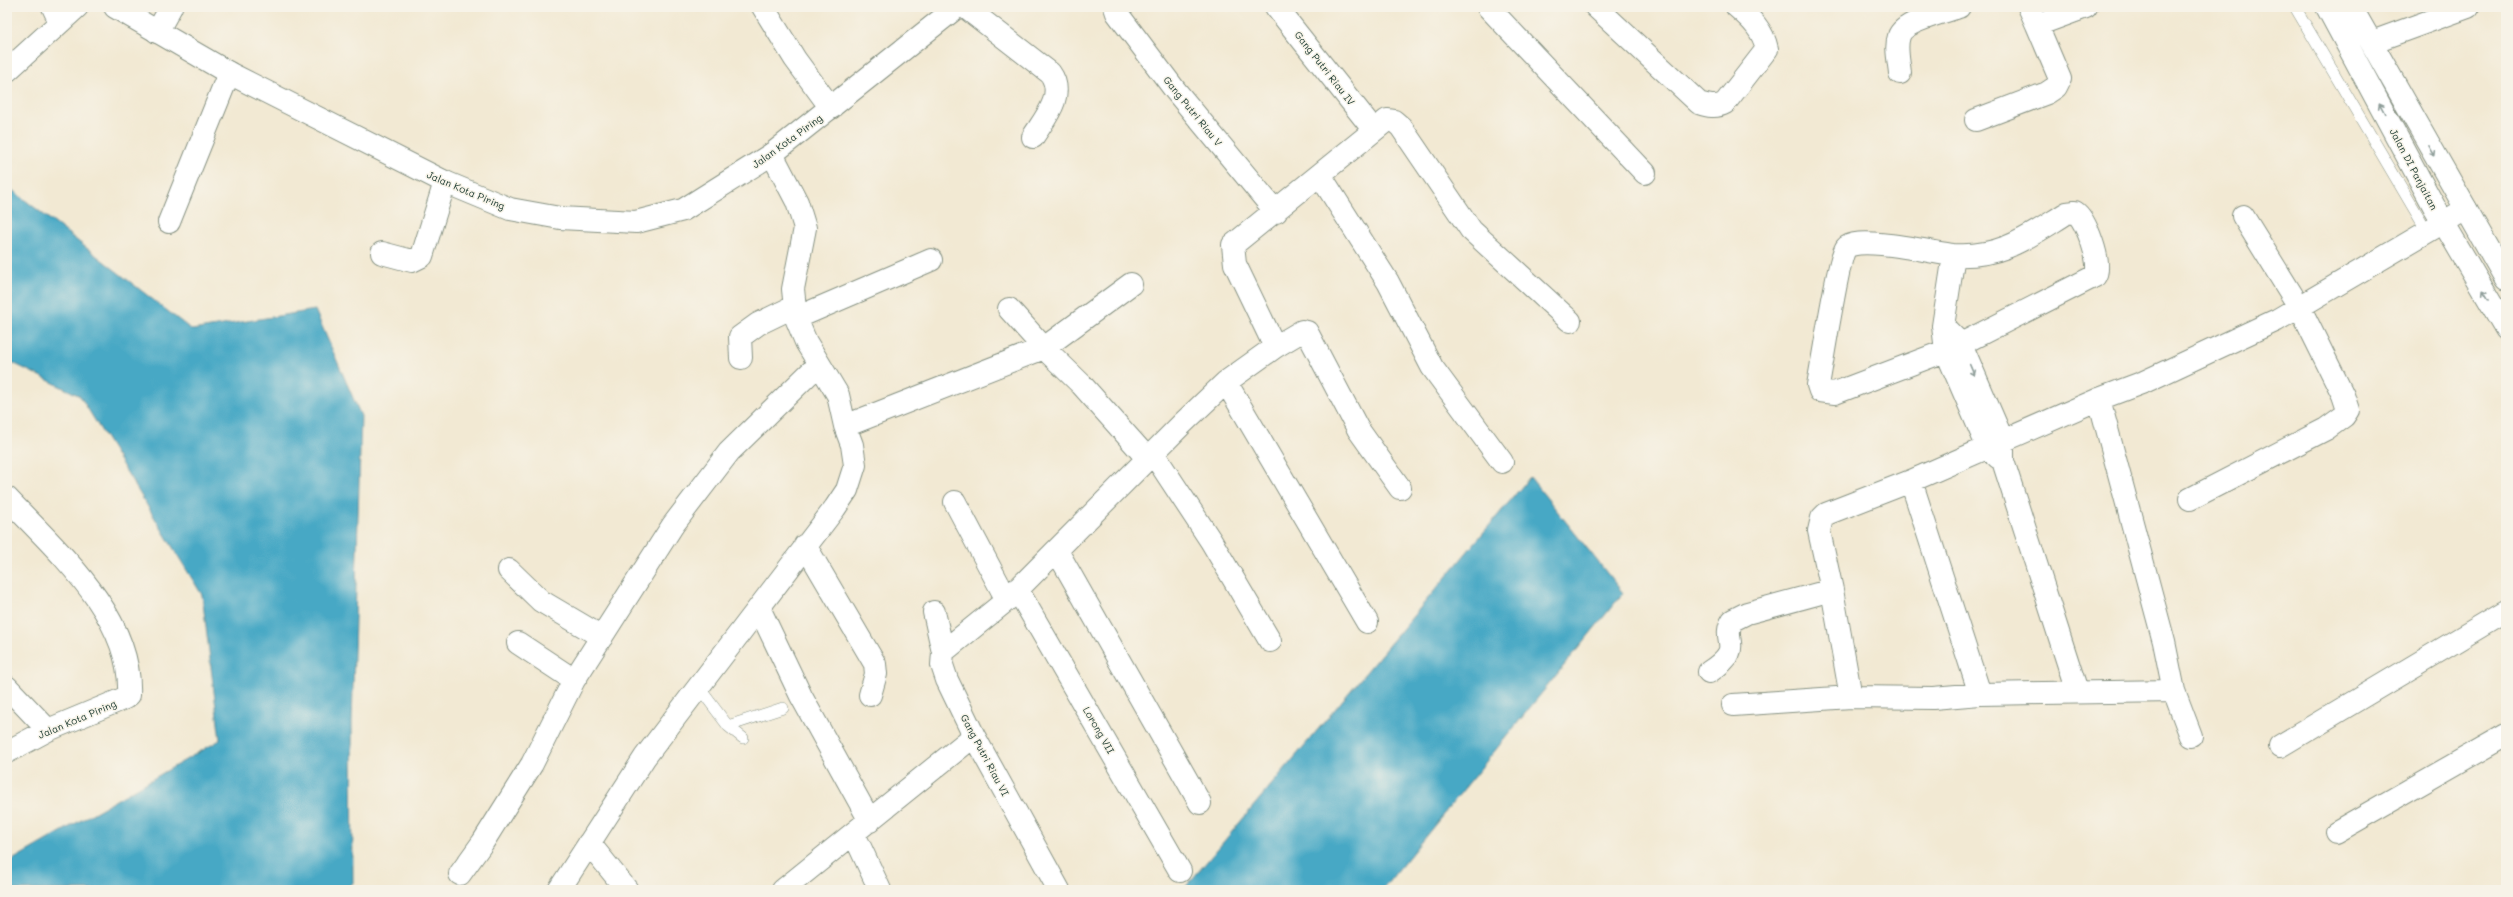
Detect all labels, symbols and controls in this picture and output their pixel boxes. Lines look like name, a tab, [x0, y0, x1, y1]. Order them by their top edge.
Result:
street label: Gang Putri Riau IV	[1292, 28, 1358, 108]
street label: Gang Putri Riau V	[1160, 73, 1226, 149]
one-way arrow	[2378, 103, 2385, 115]
street label: Jalan Kota Piring	[749, 111, 825, 171]
street label: Jalan DI Panjaitan	[2387, 126, 2441, 212]
one-way arrow	[2429, 145, 2437, 157]
street label: Jalan Kota Piring	[425, 167, 507, 213]
one-way arrow	[2482, 289, 2490, 301]
one-way arrow	[1969, 363, 1977, 375]
street label: Jalan Kota Piring	[36, 696, 118, 742]
street label: Lorong VII	[1080, 704, 1118, 756]
street label: Gang Putri Riau VI	[958, 712, 1013, 799]

